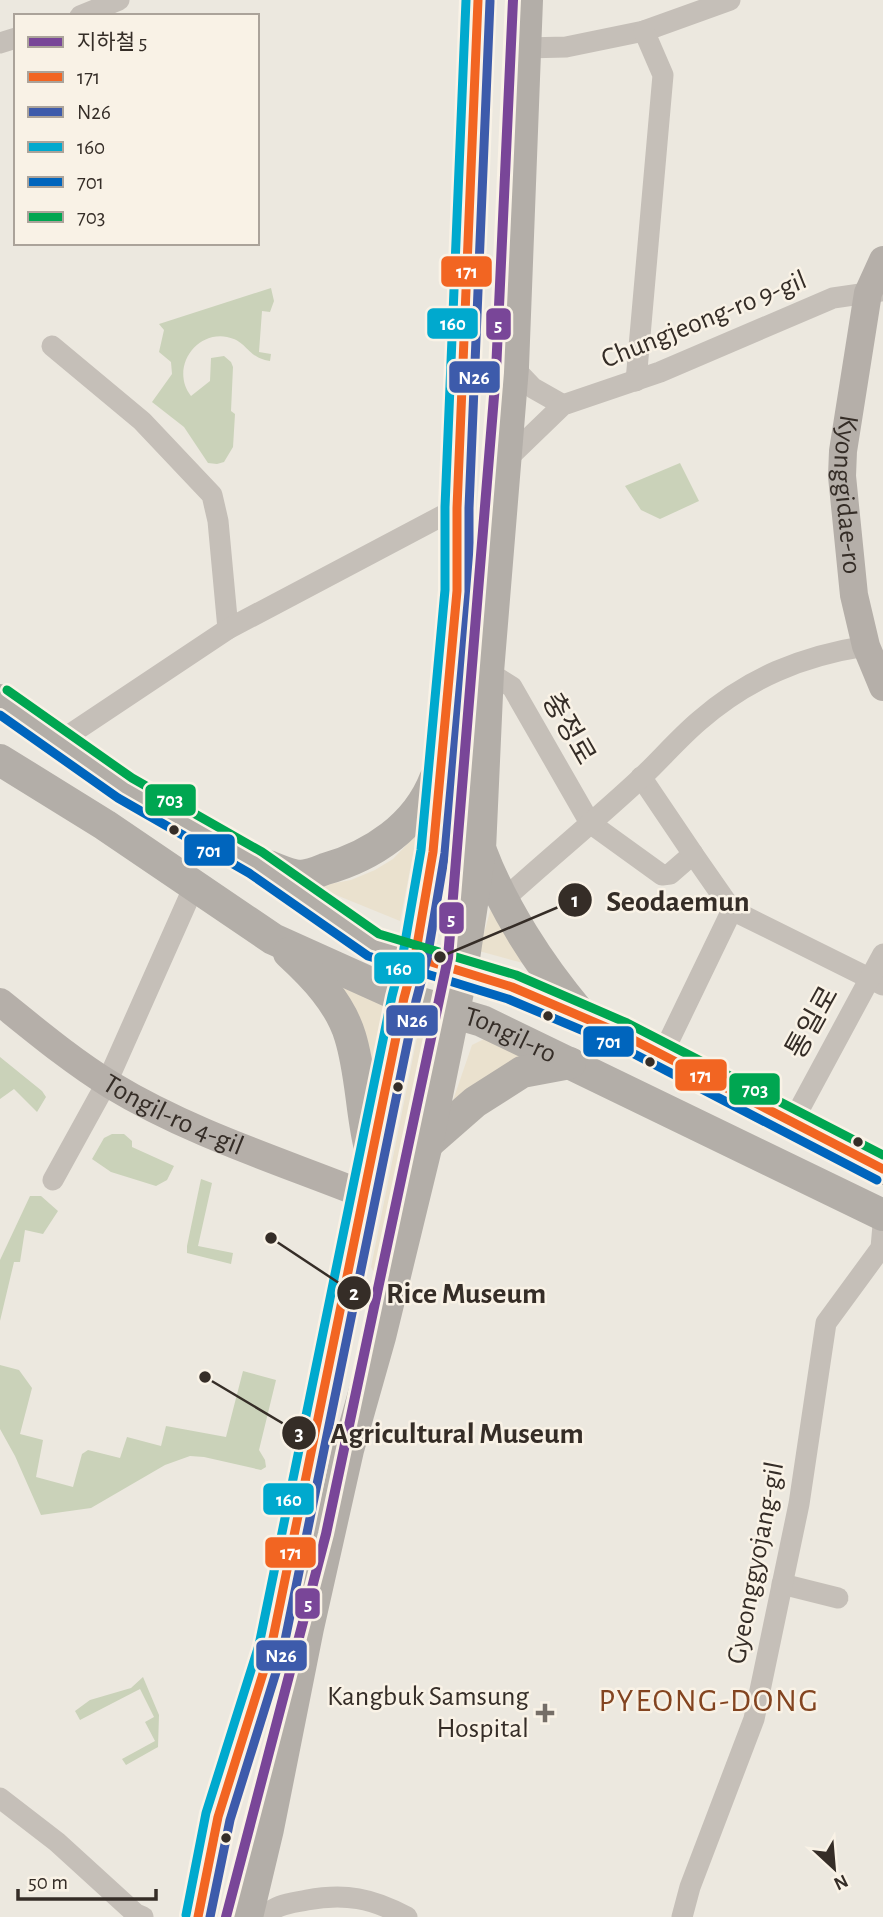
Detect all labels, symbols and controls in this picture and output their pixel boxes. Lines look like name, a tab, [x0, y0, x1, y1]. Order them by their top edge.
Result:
legend	[14, 14, 259, 245]
text: 지하철 5	[77, 31, 147, 53]
text: 171	[77, 67, 100, 88]
text: N26	[77, 102, 111, 123]
text: 160	[77, 137, 105, 158]
text: 701	[77, 172, 104, 193]
text: 703	[77, 207, 106, 228]
line badge: 171	[440, 255, 493, 288]
text: 171	[456, 263, 478, 282]
street label: Chungjeong-ro 9-gil	[597, 266, 811, 374]
line badge: 160	[426, 307, 479, 340]
line badge: 5	[485, 307, 512, 341]
text: 160	[440, 315, 466, 334]
text: 5	[494, 316, 502, 335]
line badge: N26	[448, 360, 501, 394]
text: N26	[458, 369, 490, 388]
street label: Kyonggidae-ro	[828, 413, 866, 576]
street label: 충정로	[537, 688, 601, 769]
line badge: 703	[144, 783, 197, 817]
text: 703	[157, 791, 183, 810]
unlabelled marker	[167, 823, 181, 837]
line badge: 701	[183, 833, 236, 867]
text: 701	[197, 842, 221, 861]
callout: Seodaemun	[558, 875, 764, 926]
text: Seodaemun	[606, 887, 750, 917]
text: 1	[571, 890, 579, 911]
line badge: 5	[438, 901, 465, 935]
text: 5	[447, 910, 455, 929]
line badge: 160	[373, 951, 426, 985]
text: 160	[386, 960, 412, 979]
street label: 통일로	[780, 981, 844, 1064]
street label: Tongil-ro	[461, 1003, 561, 1069]
line badge: N26	[385, 1004, 439, 1037]
unlabelled marker	[541, 1009, 555, 1023]
text: N26	[396, 1012, 428, 1031]
line badge: 701	[582, 1025, 635, 1058]
text: 701	[597, 1033, 621, 1052]
unlabelled marker	[643, 1055, 657, 1069]
line badge: 171	[674, 1058, 728, 1092]
text: 171	[690, 1067, 712, 1086]
street label: Tongil-ro 4-gil	[98, 1069, 247, 1161]
line badge: 703	[728, 1072, 781, 1106]
unlabelled marker	[391, 1080, 405, 1094]
text: 703	[742, 1081, 768, 1100]
unlabelled marker	[851, 1135, 865, 1149]
callout: Rice Museum	[337, 1267, 560, 1318]
text: Rice Museum	[386, 1279, 546, 1309]
text: 2	[349, 1283, 359, 1304]
callout: Agricultural Museum	[281, 1407, 598, 1458]
text: Agricultural Museum	[330, 1419, 584, 1449]
text: 3	[294, 1423, 304, 1444]
street label: Gyeonggyojang-gil	[723, 1460, 789, 1666]
line badge: 160	[262, 1482, 315, 1516]
text: 160	[276, 1491, 302, 1510]
line badge: 171	[264, 1536, 317, 1569]
text: 171	[280, 1544, 302, 1563]
line badge: 5	[294, 1587, 321, 1620]
text: 5	[304, 1595, 312, 1614]
line badge: N26	[255, 1639, 308, 1672]
text: N26	[265, 1647, 297, 1666]
place label: Kangbuk Samsung Hospital	[327, 1683, 529, 1743]
district label: PYEONG-DONG	[598, 1685, 820, 1717]
marker: Kangbuk Samsung Hospital	[535, 1703, 555, 1723]
unlabelled marker	[219, 1831, 233, 1845]
north arrow	[799, 1833, 869, 1903]
scale bar	[18, 1857, 156, 1901]
text: N	[831, 1870, 851, 1893]
text: 50 m	[28, 1872, 68, 1893]

